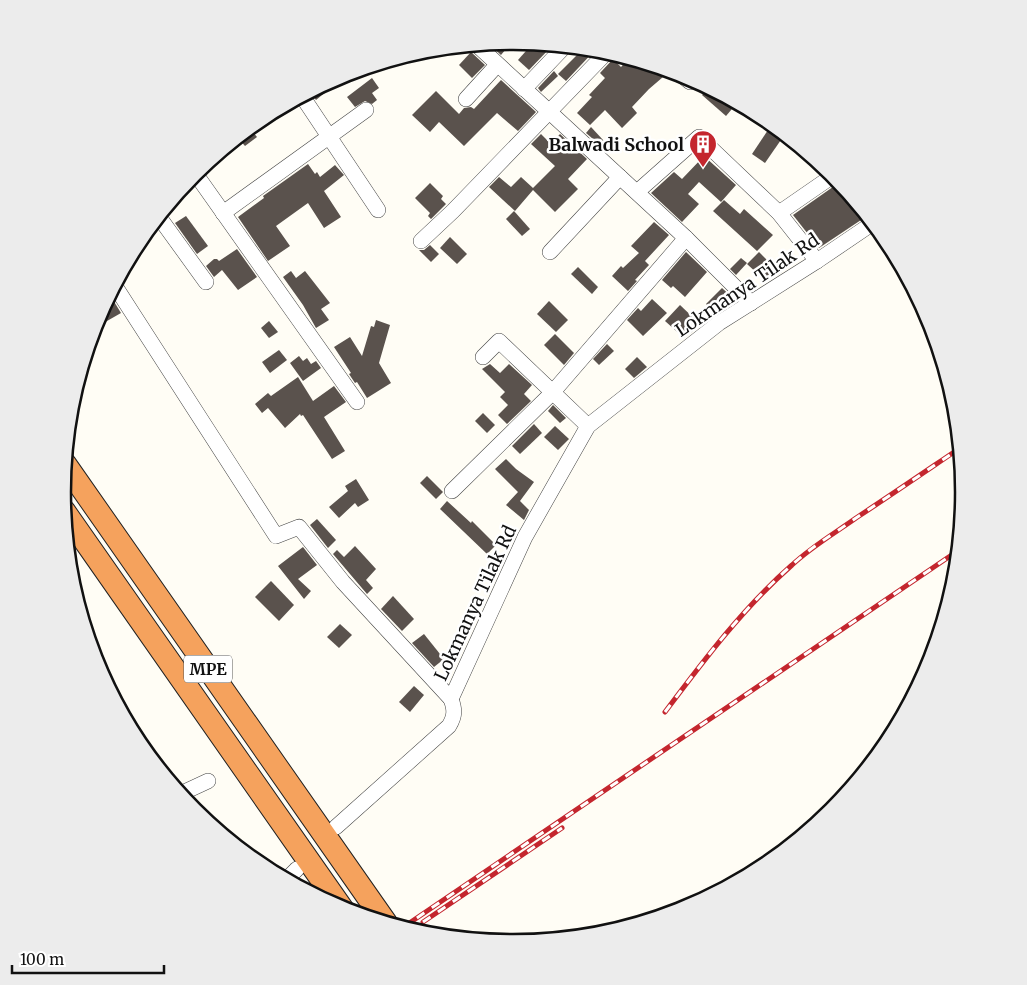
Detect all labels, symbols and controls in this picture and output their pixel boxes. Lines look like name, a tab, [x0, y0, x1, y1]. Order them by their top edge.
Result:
building icon: Balwadi School	[688, 129, 718, 168]
place label: Balwadi School	[548, 133, 684, 156]
street label: Lokmanya Tilak Rd	[671, 228, 824, 342]
street label: Lokmanya Tilak Rd	[429, 522, 521, 684]
road number: MPE	[184, 656, 232, 682]
scale bar	[12, 942, 165, 974]
text: 100 m	[20, 950, 64, 969]

